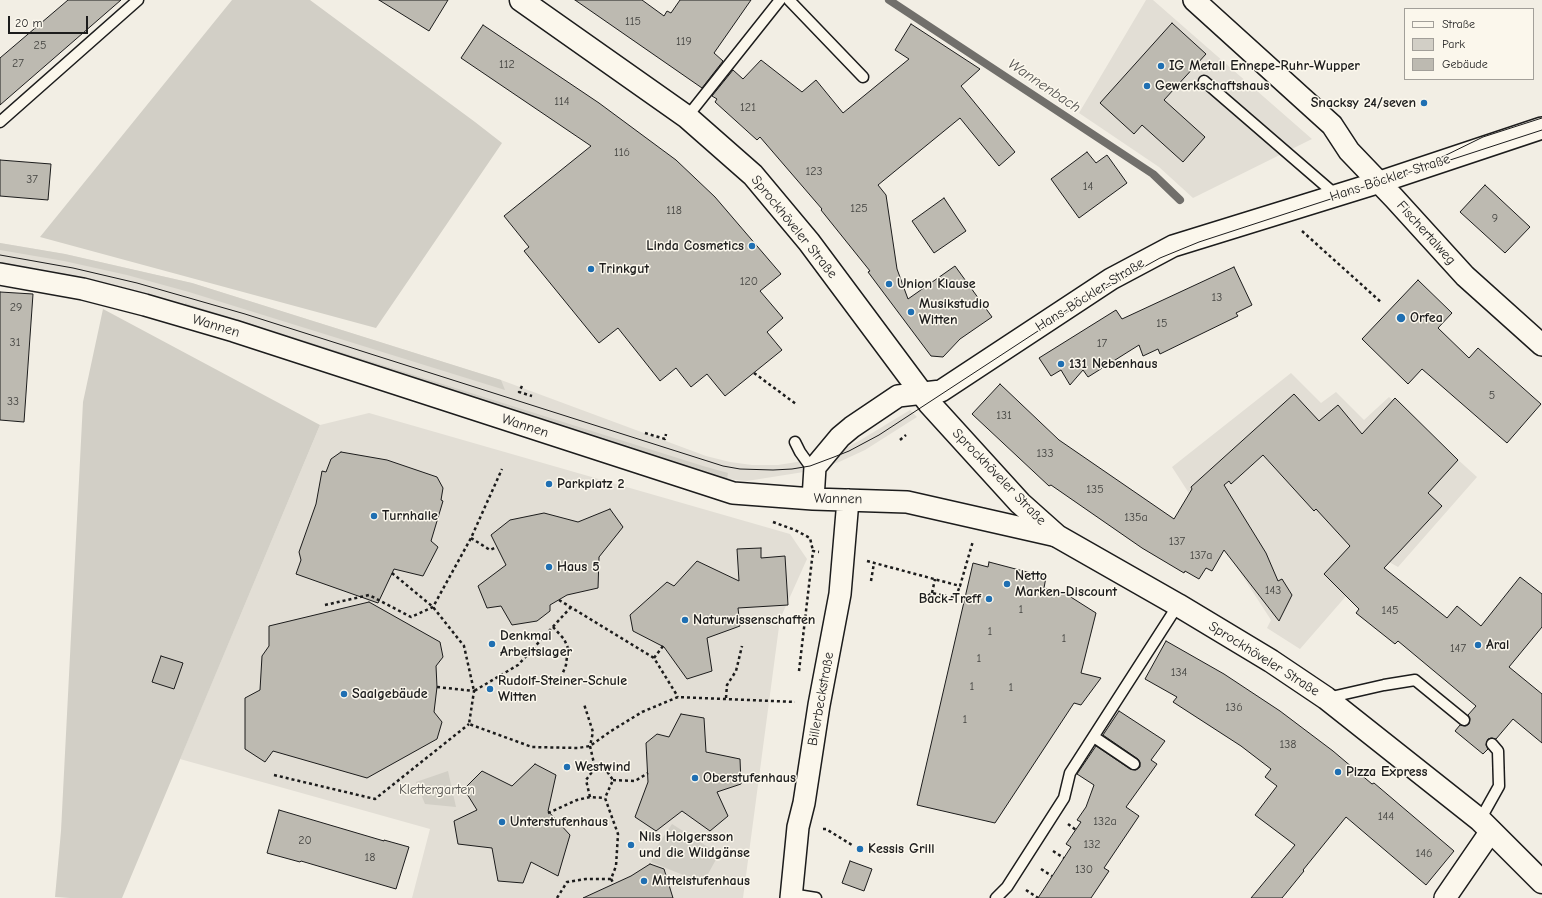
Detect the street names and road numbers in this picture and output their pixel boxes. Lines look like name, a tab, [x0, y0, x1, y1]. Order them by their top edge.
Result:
street label: Hans-Böckler-Straße	[1328, 151, 1452, 205]
street label: Sprockhöveler Straße	[747, 172, 841, 282]
street label: Fischertalweg	[1393, 198, 1459, 268]
street label: Hans-Böckler-Straße	[1032, 255, 1148, 335]
street label: Wannen	[190, 311, 242, 341]
street label: Wannen	[499, 410, 551, 442]
street label: Sprockhöveler Straße	[949, 425, 1049, 529]
street label: Wannen	[814, 490, 862, 508]
street label: Sprockhöveler Straße	[1205, 618, 1323, 700]
street label: Billerbeckstraße	[804, 651, 838, 747]

